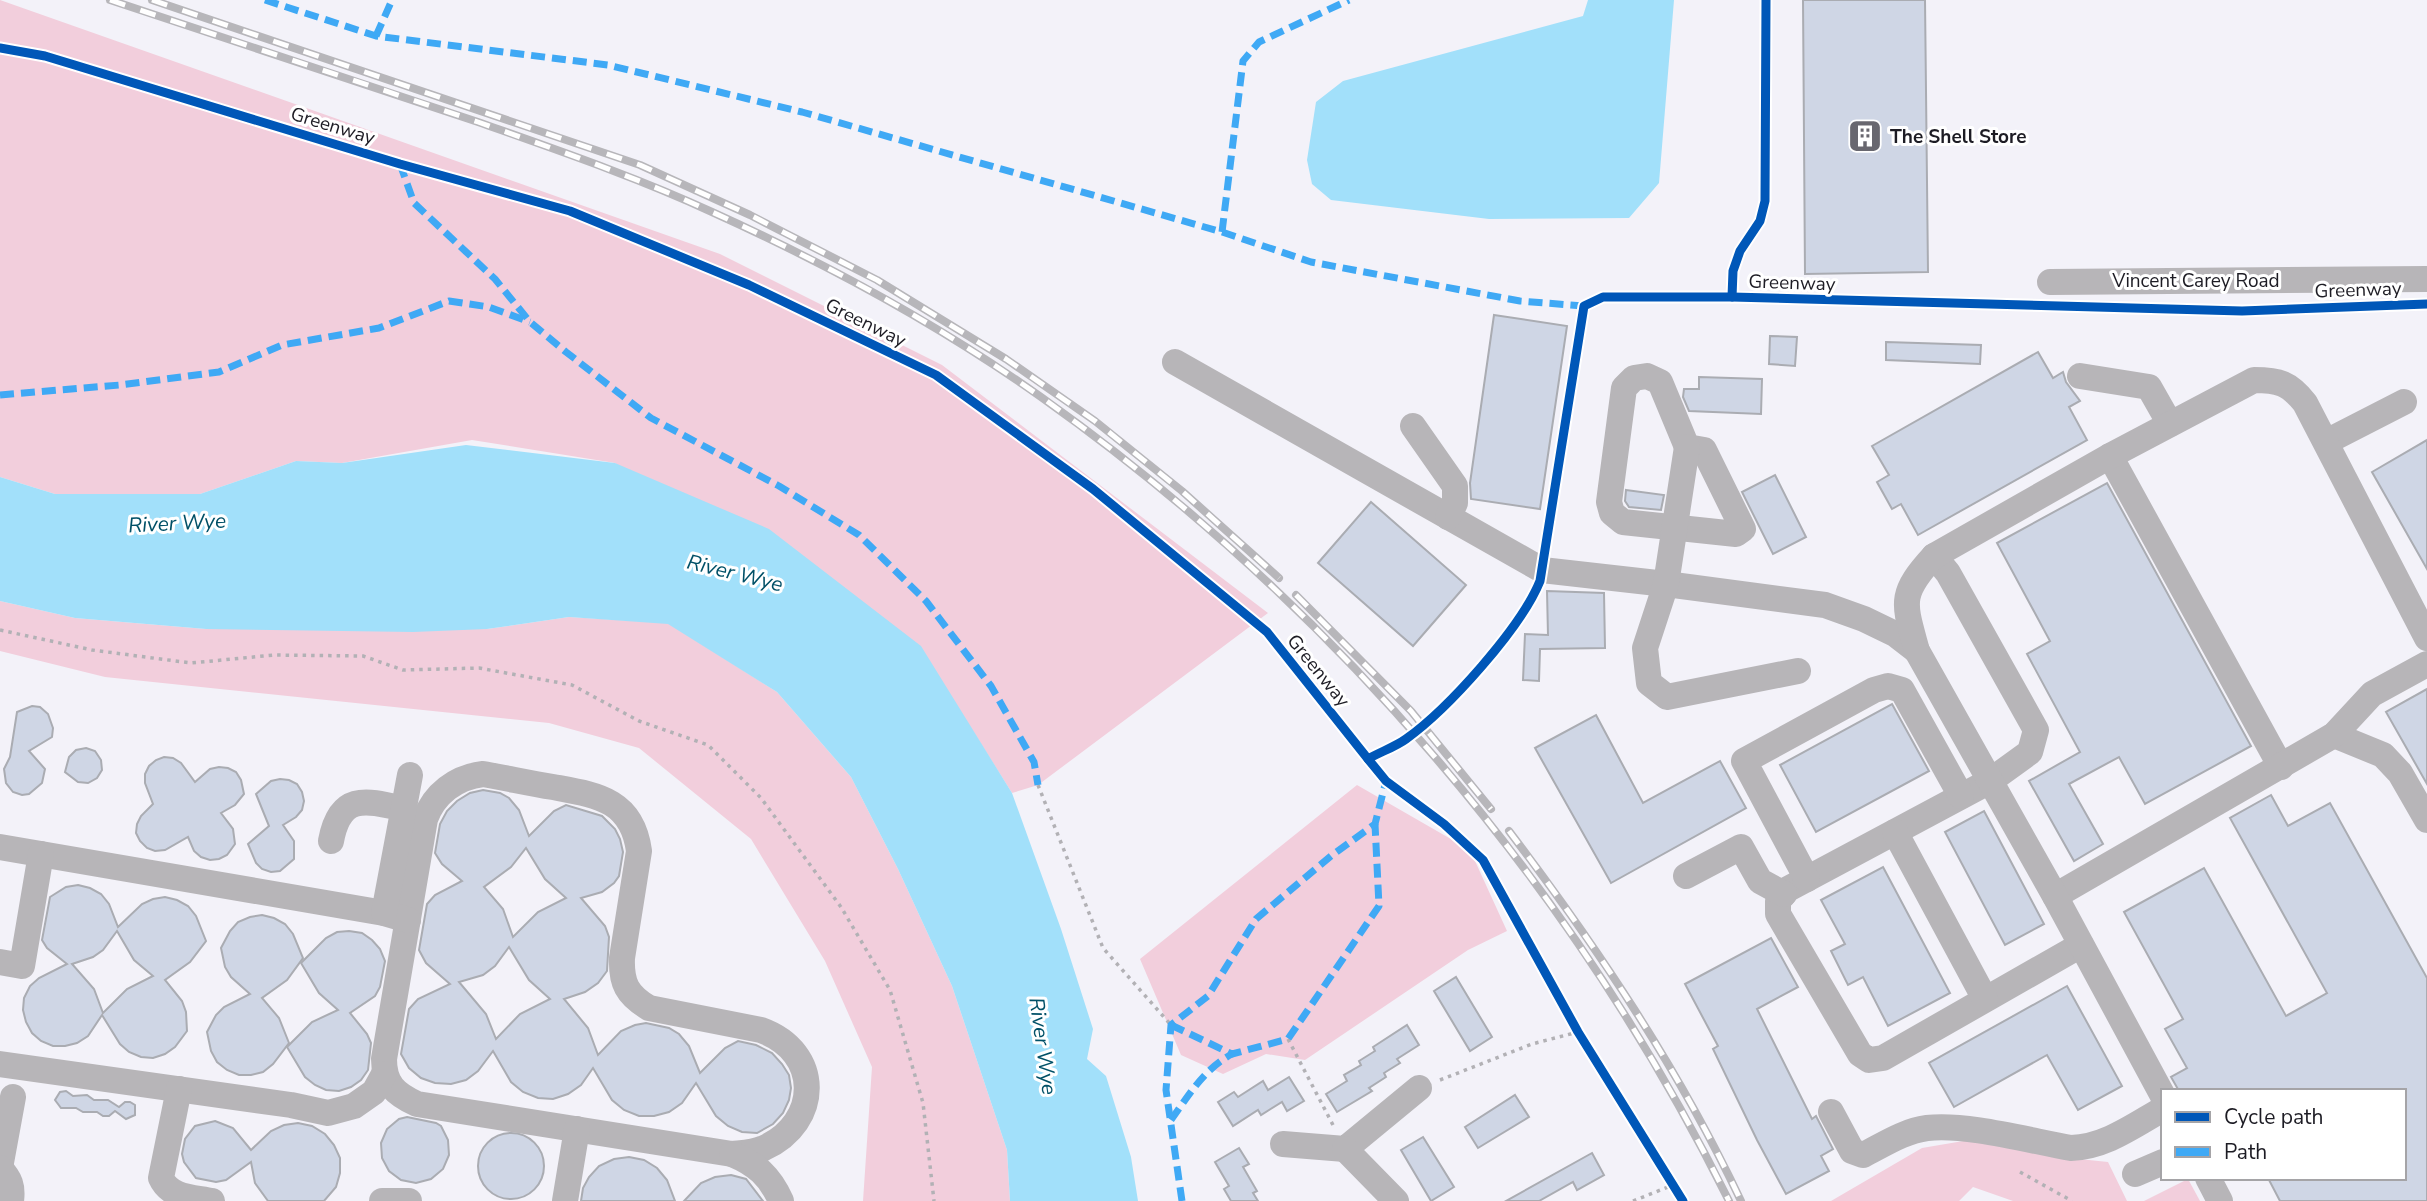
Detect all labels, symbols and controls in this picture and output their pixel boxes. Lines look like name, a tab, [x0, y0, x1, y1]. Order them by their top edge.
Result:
street label: Greenway	[287, 101, 378, 151]
building icon: The Shell Store	[1846, 117, 1884, 155]
place label: The Shell Store	[1890, 124, 2027, 150]
street label: Greenway	[1748, 268, 1836, 298]
street label: Vincent Carey Road	[2111, 268, 2280, 294]
street label: Greenway	[2314, 275, 2402, 305]
street label: Greenway	[821, 292, 911, 354]
water label: River Wye	[127, 506, 227, 540]
water label: River Wye	[684, 548, 786, 598]
street label: Greenway	[1281, 629, 1356, 713]
water label: River Wye	[1022, 996, 1064, 1096]
legend	[2161, 1089, 2406, 1180]
text: Cycle path	[2224, 1103, 2323, 1131]
text: Path	[2224, 1138, 2267, 1166]

